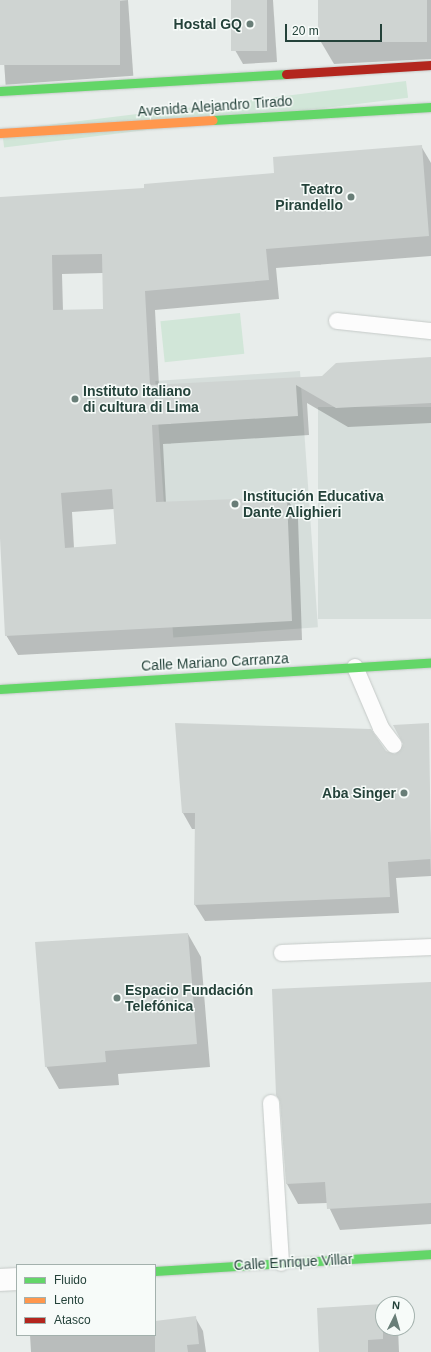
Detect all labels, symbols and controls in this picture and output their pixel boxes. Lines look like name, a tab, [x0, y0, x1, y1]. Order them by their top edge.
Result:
place label: Hostal GQ	[174, 16, 242, 32]
scale bar	[287, 16, 384, 42]
marker: Hostal GQ	[245, 19, 255, 29]
text: 20 m	[292, 24, 319, 38]
street label: Avenida Alejandro Tirado	[136, 92, 294, 120]
place label: Teatro Pirandello	[275, 181, 343, 214]
marker: Teatro Pirandello	[346, 192, 356, 202]
place label: Instituto italiano di cultura di Lima	[83, 383, 199, 416]
marker: Instituto italiano di cultura di Lima	[70, 394, 80, 404]
place label: Institución Educativa Dante Alighieri	[243, 488, 384, 520]
marker: Institución Educativa Dante Alighieri	[230, 499, 240, 509]
street label: Calle Mariano Carranza	[141, 650, 289, 674]
place label: Aba Singer	[322, 785, 396, 801]
marker: Aba Singer	[399, 788, 409, 798]
place label: Espacio Fundación Telefónica	[125, 982, 253, 1014]
marker: Espacio Fundación Telefónica	[112, 993, 122, 1003]
street label: Calle Enrique Villar	[233, 1251, 353, 1273]
legend	[16, 1264, 156, 1336]
text: Fluido	[54, 1273, 87, 1287]
text: Lento	[54, 1293, 84, 1307]
north arrow	[375, 1296, 415, 1336]
text: N	[391, 1299, 400, 1311]
text: Atasco	[54, 1313, 91, 1327]

